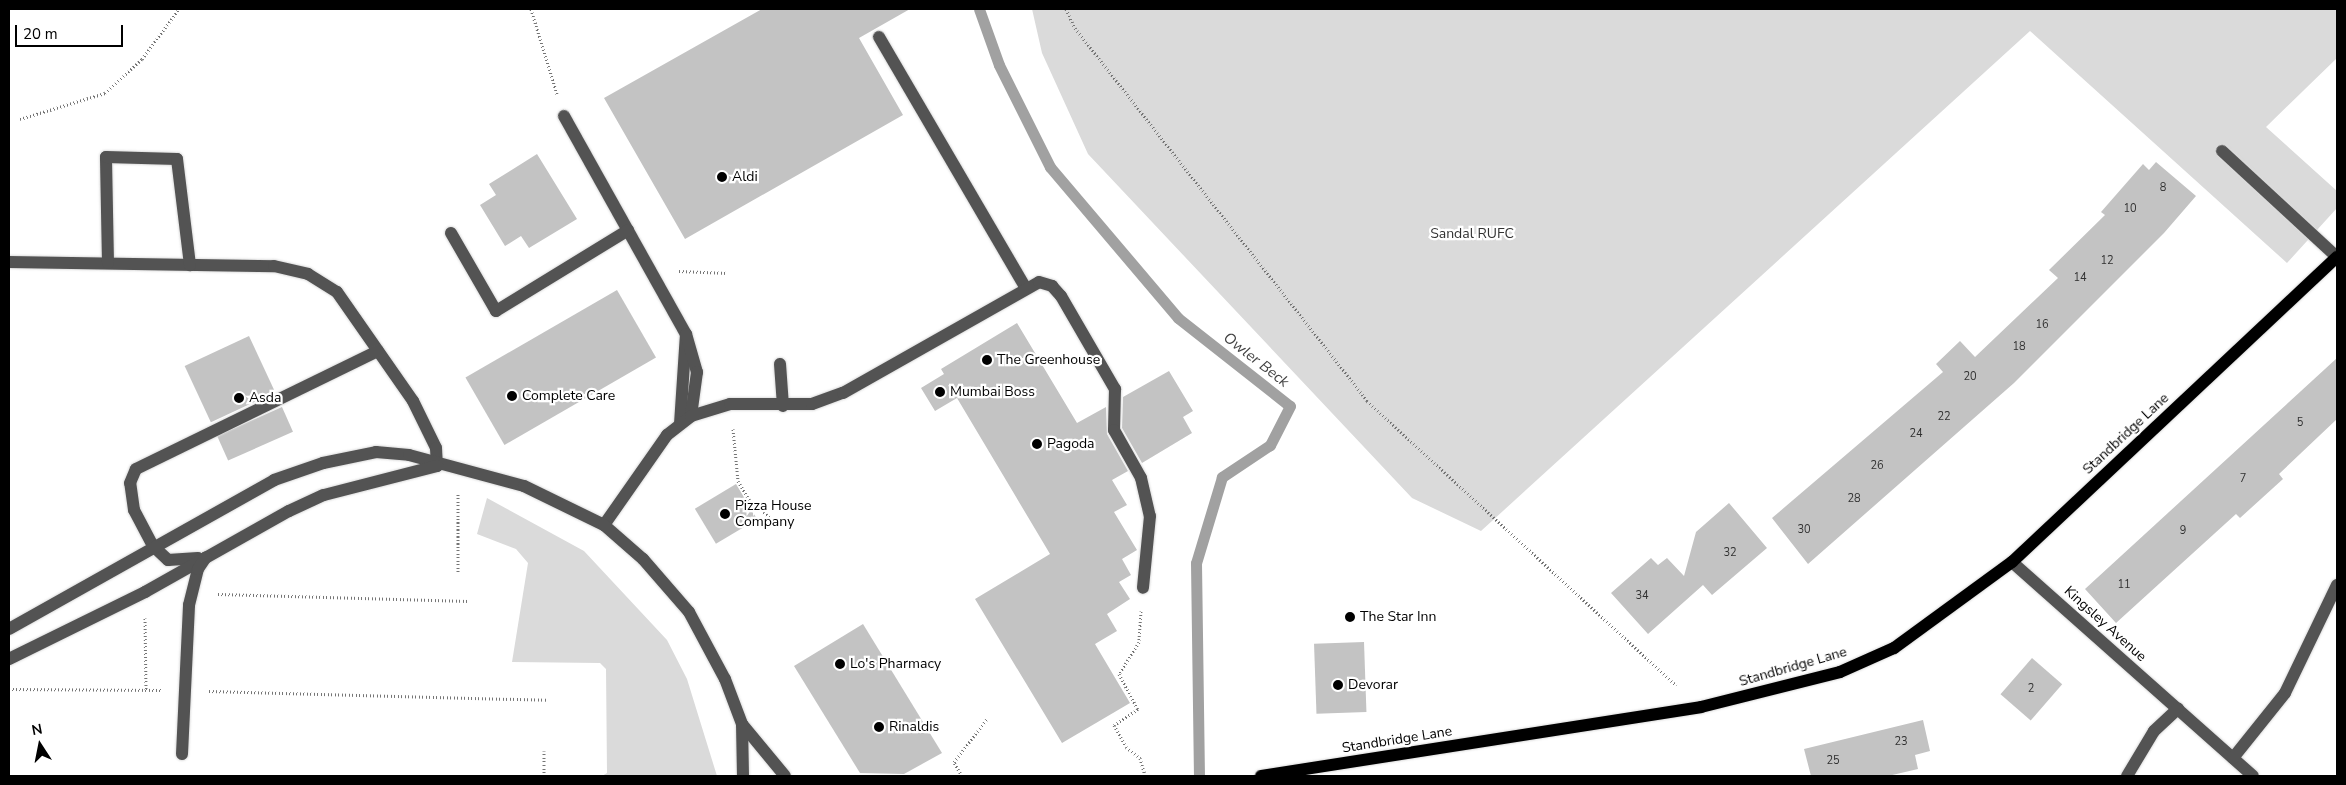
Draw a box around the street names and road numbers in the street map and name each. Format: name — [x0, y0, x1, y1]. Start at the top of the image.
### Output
street label: Standbridge Lane — [2080, 390, 2172, 478]
street label: Kingsley Avenue — [2060, 583, 2150, 665]
street label: Standbridge Lane — [1737, 644, 1849, 690]
street label: Standbridge Lane — [1341, 723, 1453, 757]

